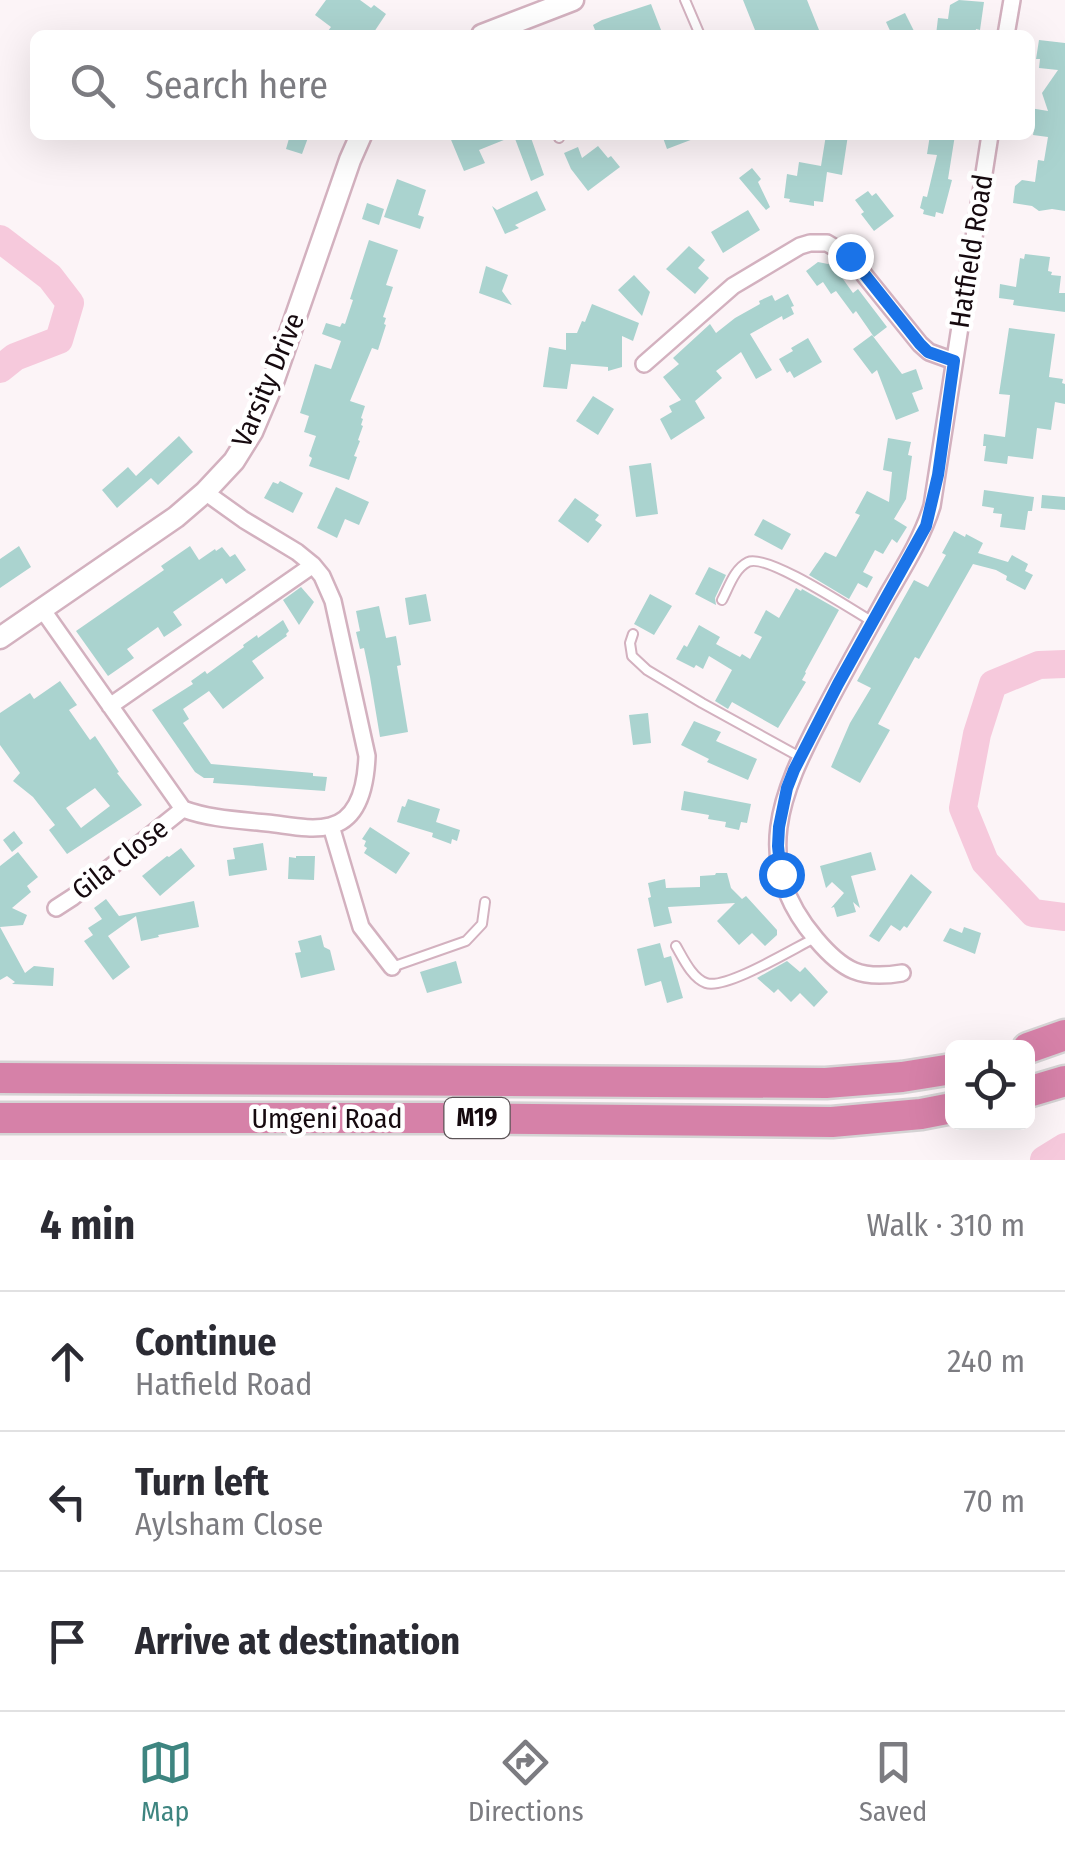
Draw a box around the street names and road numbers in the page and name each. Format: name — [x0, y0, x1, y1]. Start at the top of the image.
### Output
street label: Hatfield Road — [943, 172, 999, 330]
street label: Varsity Drive — [225, 308, 311, 452]
street label: Gila Close — [66, 811, 174, 907]
road number: M19 — [444, 1098, 510, 1138]
street label: Umgeni Road — [252, 1102, 402, 1135]

